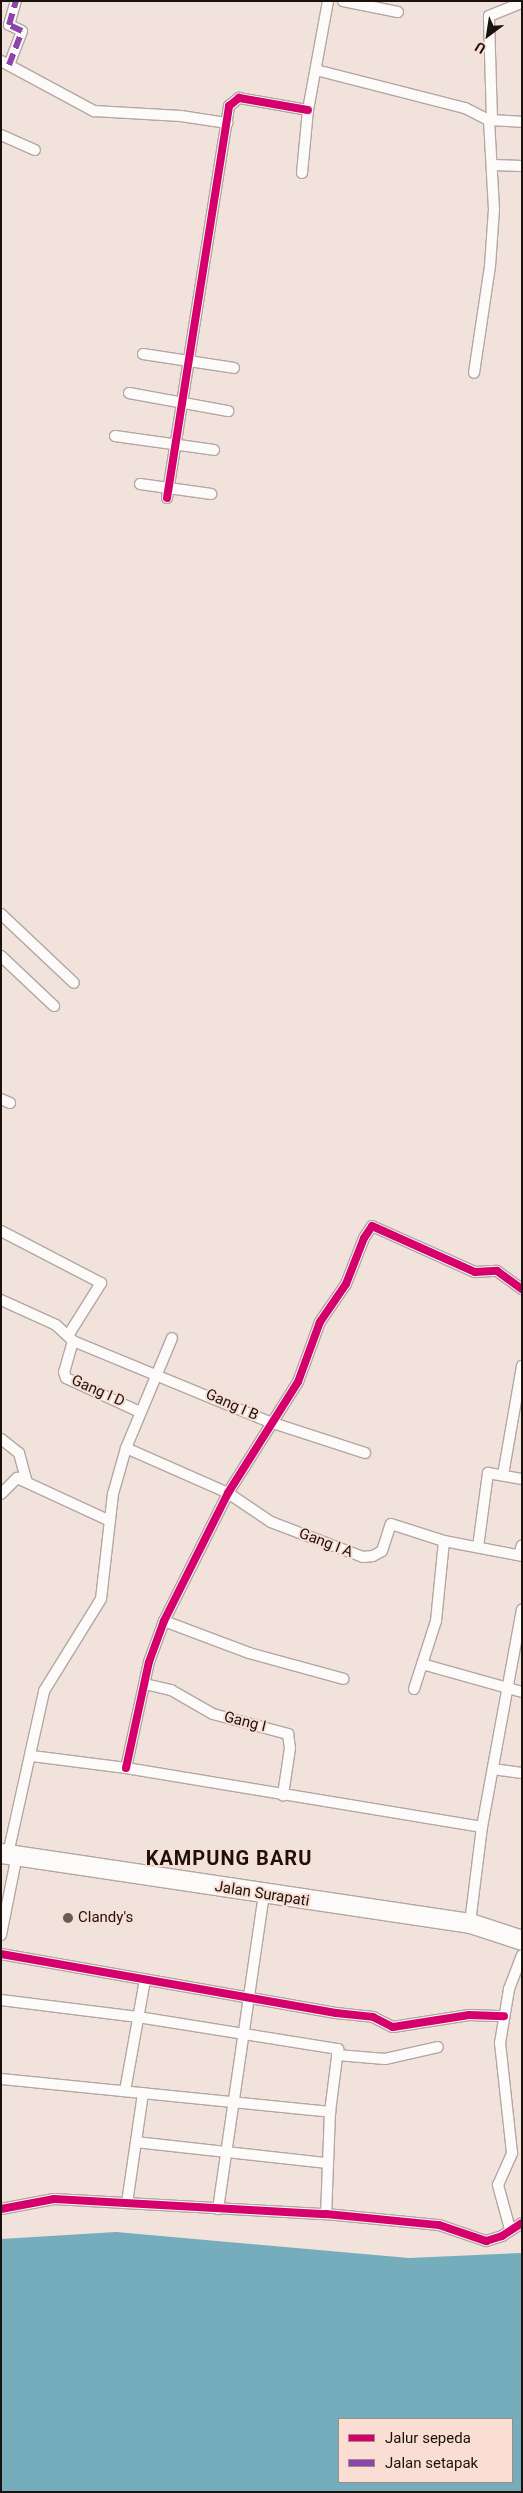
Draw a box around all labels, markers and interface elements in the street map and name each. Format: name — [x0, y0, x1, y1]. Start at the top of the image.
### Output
north arrow — [463, 10, 513, 60]
text: U — [472, 39, 488, 57]
street label: Gang I D — [69, 1371, 127, 1411]
street label: Gang I B — [203, 1385, 261, 1425]
street label: Gang I A — [296, 1524, 356, 1562]
street label: Gang I — [222, 1708, 268, 1736]
district label: KAMPUNG BARU — [144, 1846, 314, 1870]
street label: Jalan Surapati — [213, 1878, 311, 1910]
place label: Clandy's — [78, 1909, 133, 1927]
marker: Clandy's — [62, 1912, 74, 1924]
legend — [338, 2418, 513, 2483]
text: Jalur sepeda — [385, 2429, 471, 2447]
text: Jalan setapak — [385, 2454, 478, 2472]

